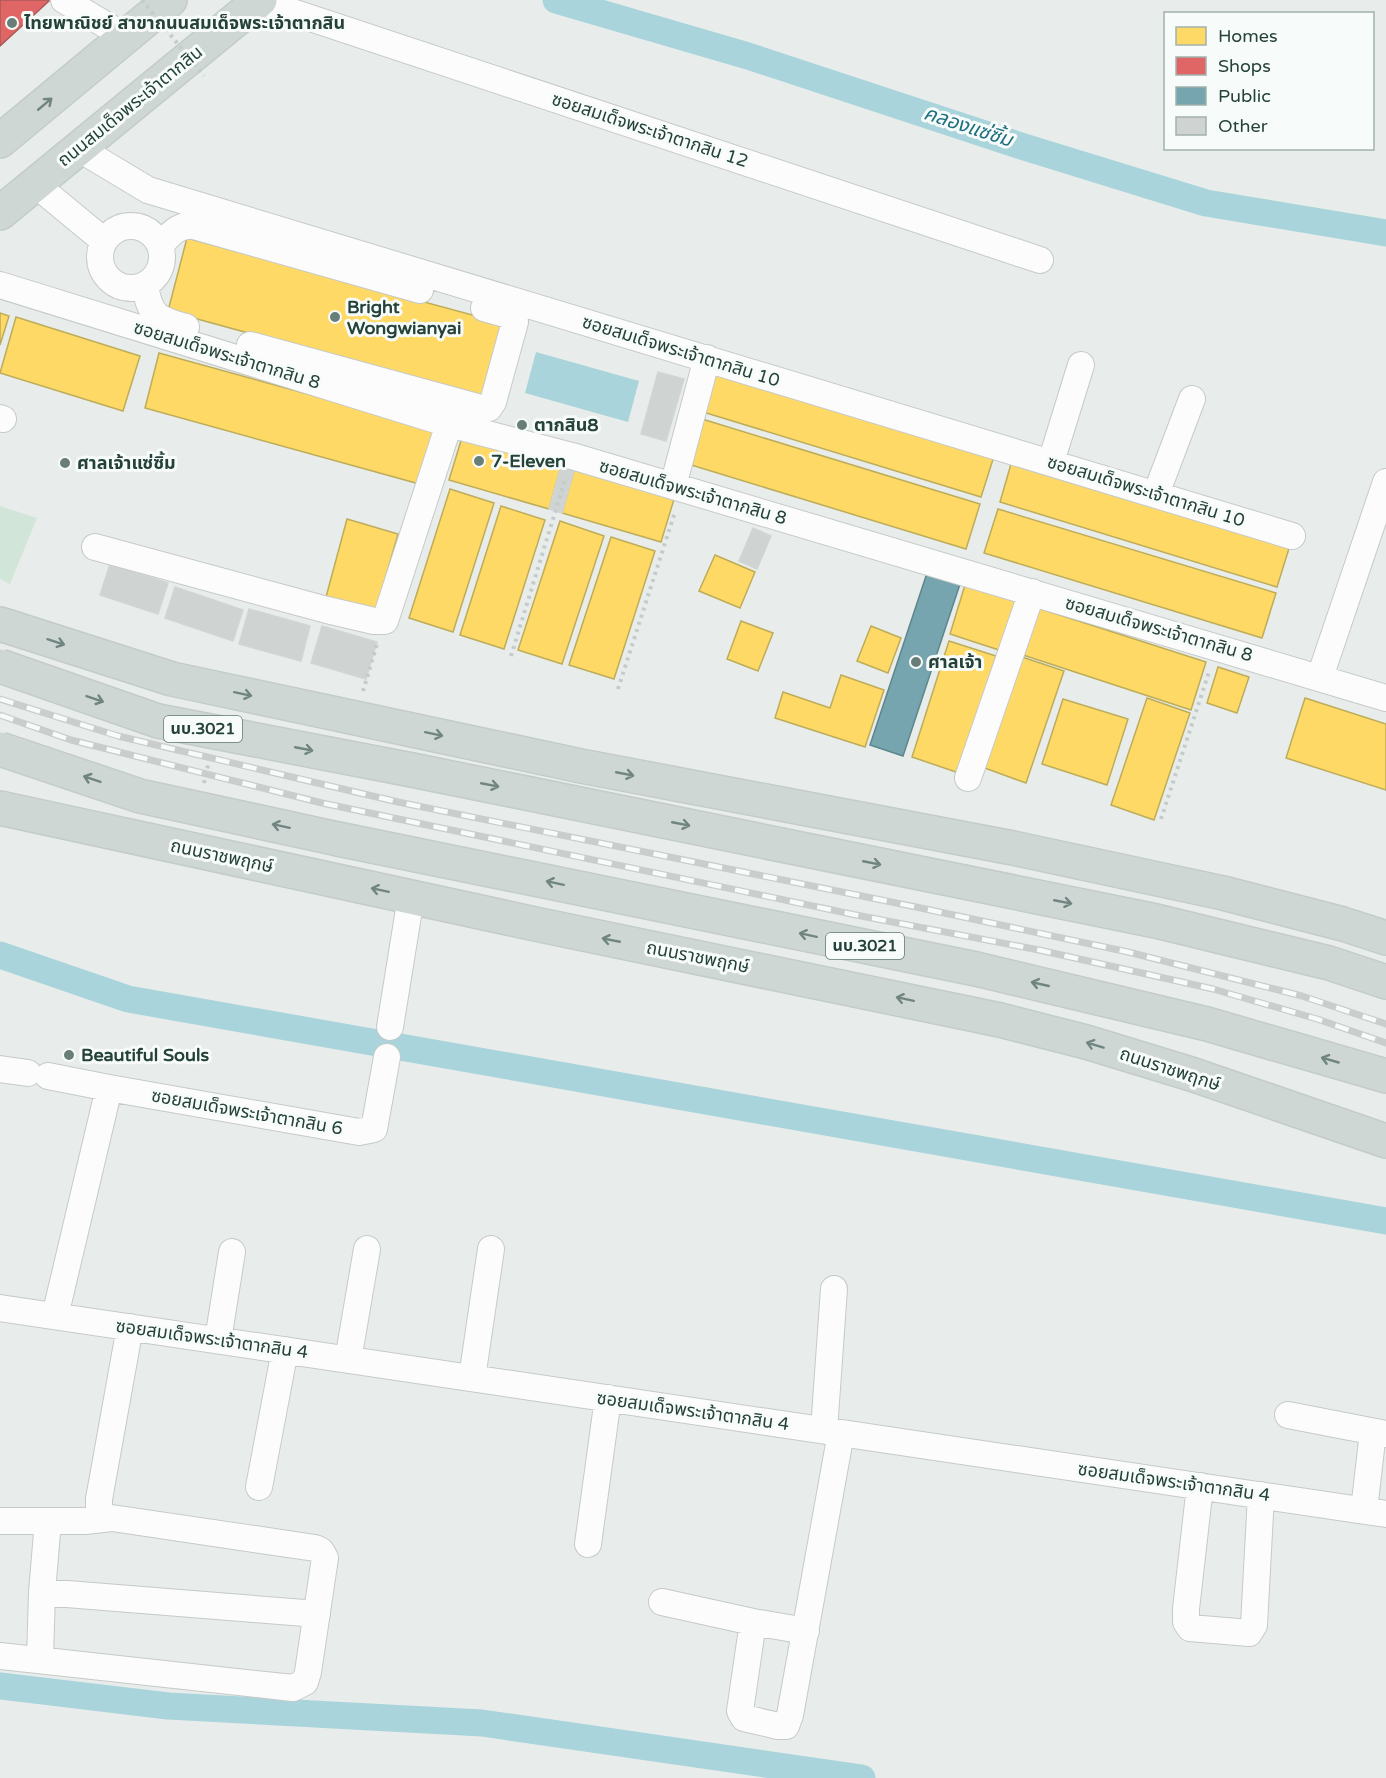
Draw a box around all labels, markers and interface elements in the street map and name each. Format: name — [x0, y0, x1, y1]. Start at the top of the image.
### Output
place label: ไทยพาณิชย์ สาขาถนนสมเด็จพระเจ้าตากสิน — [24, 12, 345, 34]
legend — [1164, 12, 1374, 150]
marker: ไทยพาณิชย์ สาขาถนนสมเด็จพระเจ้าตากสิน — [5, 16, 19, 30]
text: Homes — [1218, 25, 1278, 47]
street label: ถนนสมเด็จพระเจ้าตากสิน — [53, 41, 207, 171]
text: Shops — [1218, 55, 1271, 77]
text: Public — [1218, 85, 1271, 107]
street label: ซอยสมเด็จพระเจ้าตากสิน 12 — [549, 88, 751, 172]
one-way arrow — [37, 97, 53, 110]
water label: คลองแซ่ซิ้ม — [921, 100, 1017, 153]
text: Other — [1218, 115, 1268, 137]
place label: Bright Wongwianyai — [347, 296, 461, 339]
marker: Bright Wongwianyai — [328, 310, 342, 324]
street label: ซอยสมเด็จพระเจ้าตากสิน 10 — [580, 310, 782, 392]
street label: ซอยสมเด็จพระเจ้าตากสิน 8 — [131, 316, 323, 394]
place label: ตากสิน8 — [534, 414, 599, 436]
marker: ตากสิน8 — [515, 418, 529, 432]
place label: 7-Eleven — [491, 450, 566, 472]
street label: ซอยสมเด็จพระเจ้าตากสิน 10 — [1045, 450, 1247, 532]
place label: ศาลเจ้าแซ่ซิ้ม — [77, 451, 176, 474]
marker: 7-Eleven — [472, 454, 486, 468]
street label: ซอยสมเด็จพระเจ้าตากสิน 8 — [597, 455, 789, 529]
marker: ศาลเจ้าแซ่ซิ้ม — [58, 456, 72, 470]
street label: ซอยสมเด็จพระเจ้าตากสิน 8 — [1063, 592, 1255, 666]
one-way arrow — [46, 637, 65, 648]
place label: ศาลเจ้า — [928, 651, 982, 673]
marker: ศาลเจ้า — [909, 655, 923, 669]
one-way arrow — [233, 689, 253, 700]
one-way arrow — [85, 694, 104, 705]
road number: นบ.3021 — [164, 716, 242, 742]
one-way arrow — [424, 729, 443, 740]
one-way arrow — [294, 744, 314, 755]
one-way arrow — [615, 769, 634, 780]
one-way arrow — [83, 773, 102, 784]
one-way arrow — [480, 780, 499, 791]
one-way arrow — [671, 819, 690, 830]
one-way arrow — [272, 820, 291, 832]
street label: ถนนราชพฤกษ์ — [169, 834, 275, 878]
one-way arrow — [862, 858, 881, 869]
one-way arrow — [546, 877, 565, 888]
one-way arrow — [370, 884, 390, 895]
one-way arrow — [1053, 897, 1073, 908]
one-way arrow — [799, 929, 818, 940]
one-way arrow — [602, 933, 621, 945]
road number: นบ.3021 — [826, 933, 904, 959]
street label: ถนนราชพฤกษ์ — [645, 936, 751, 978]
one-way arrow — [1030, 978, 1050, 989]
one-way arrow — [896, 993, 916, 1004]
one-way arrow — [1086, 1039, 1105, 1050]
street label: ถนนราชพฤกษ์ — [1117, 1042, 1223, 1096]
place label: Beautiful Souls — [81, 1044, 209, 1066]
marker: Beautiful Souls — [62, 1048, 76, 1062]
one-way arrow — [1321, 1053, 1340, 1065]
street label: ซอยสมเด็จพระเจ้าตากสิน 6 — [150, 1084, 344, 1140]
street label: ซอยสมเด็จพระเจ้าตากสิน 4 — [114, 1315, 310, 1363]
street label: ซอยสมเด็จพระเจ้าตากสิน 4 — [595, 1387, 791, 1435]
street label: ซอยสมเด็จพระเจ้าตากสิน 4 — [1076, 1458, 1272, 1506]

